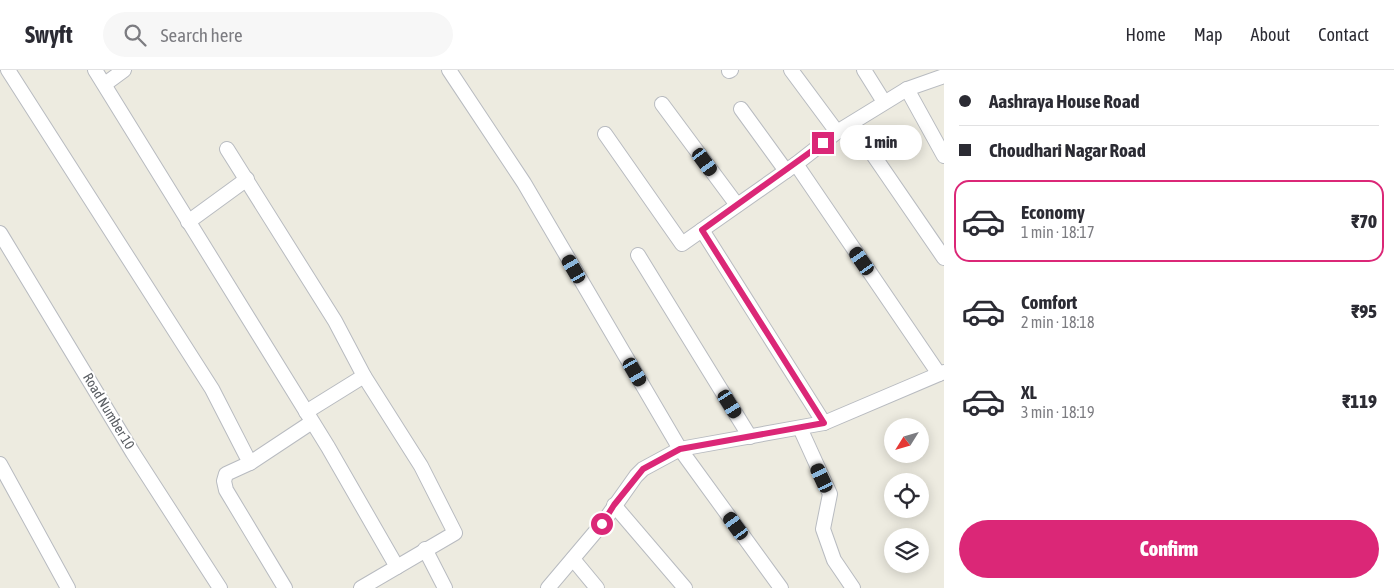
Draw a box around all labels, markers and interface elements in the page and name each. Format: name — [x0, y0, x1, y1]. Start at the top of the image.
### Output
search box — [103, 12, 453, 57]
text: Swyft — [25, 21, 73, 48]
icon: search — [121, 21, 149, 49]
text: Search here — [161, 24, 243, 46]
text: Home — [1126, 24, 1166, 45]
text: Map — [1194, 24, 1223, 45]
text: About — [1251, 24, 1290, 45]
text: Contact — [1318, 24, 1369, 45]
text: Aashraya House Road — [989, 90, 1140, 112]
callout: 1 min — [840, 126, 923, 160]
route end — [812, 132, 834, 154]
text: 1 min — [865, 133, 897, 151]
text: Choudhari Nagar Road — [989, 139, 1146, 161]
car — [690, 145, 719, 179]
icon: car — [961, 199, 1006, 244]
text: Economy — [1021, 201, 1085, 223]
text: ₹70 — [1351, 210, 1377, 232]
text: 1 min · 18:17 — [1021, 223, 1094, 241]
car — [847, 244, 876, 278]
car — [560, 252, 587, 286]
icon: car — [961, 289, 1006, 334]
text: Comfort — [1021, 291, 1077, 313]
text: ₹95 — [1351, 300, 1377, 322]
text: 2 min · 18:18 — [1021, 313, 1094, 331]
car — [621, 355, 648, 389]
street label: Road Number 10 — [80, 370, 138, 452]
icon: car — [961, 379, 1006, 424]
text: XL — [1021, 381, 1037, 403]
car — [715, 387, 744, 421]
text: ₹119 — [1342, 390, 1377, 412]
text: 3 min · 18:19 — [1021, 403, 1094, 421]
north arrow — [884, 418, 929, 462]
map controls — [884, 418, 929, 573]
car — [808, 461, 835, 495]
button: locate — [884, 473, 929, 518]
car — [721, 509, 750, 543]
route start — [591, 513, 613, 535]
button: Confirm — [959, 520, 1379, 578]
button: layers — [884, 528, 929, 573]

